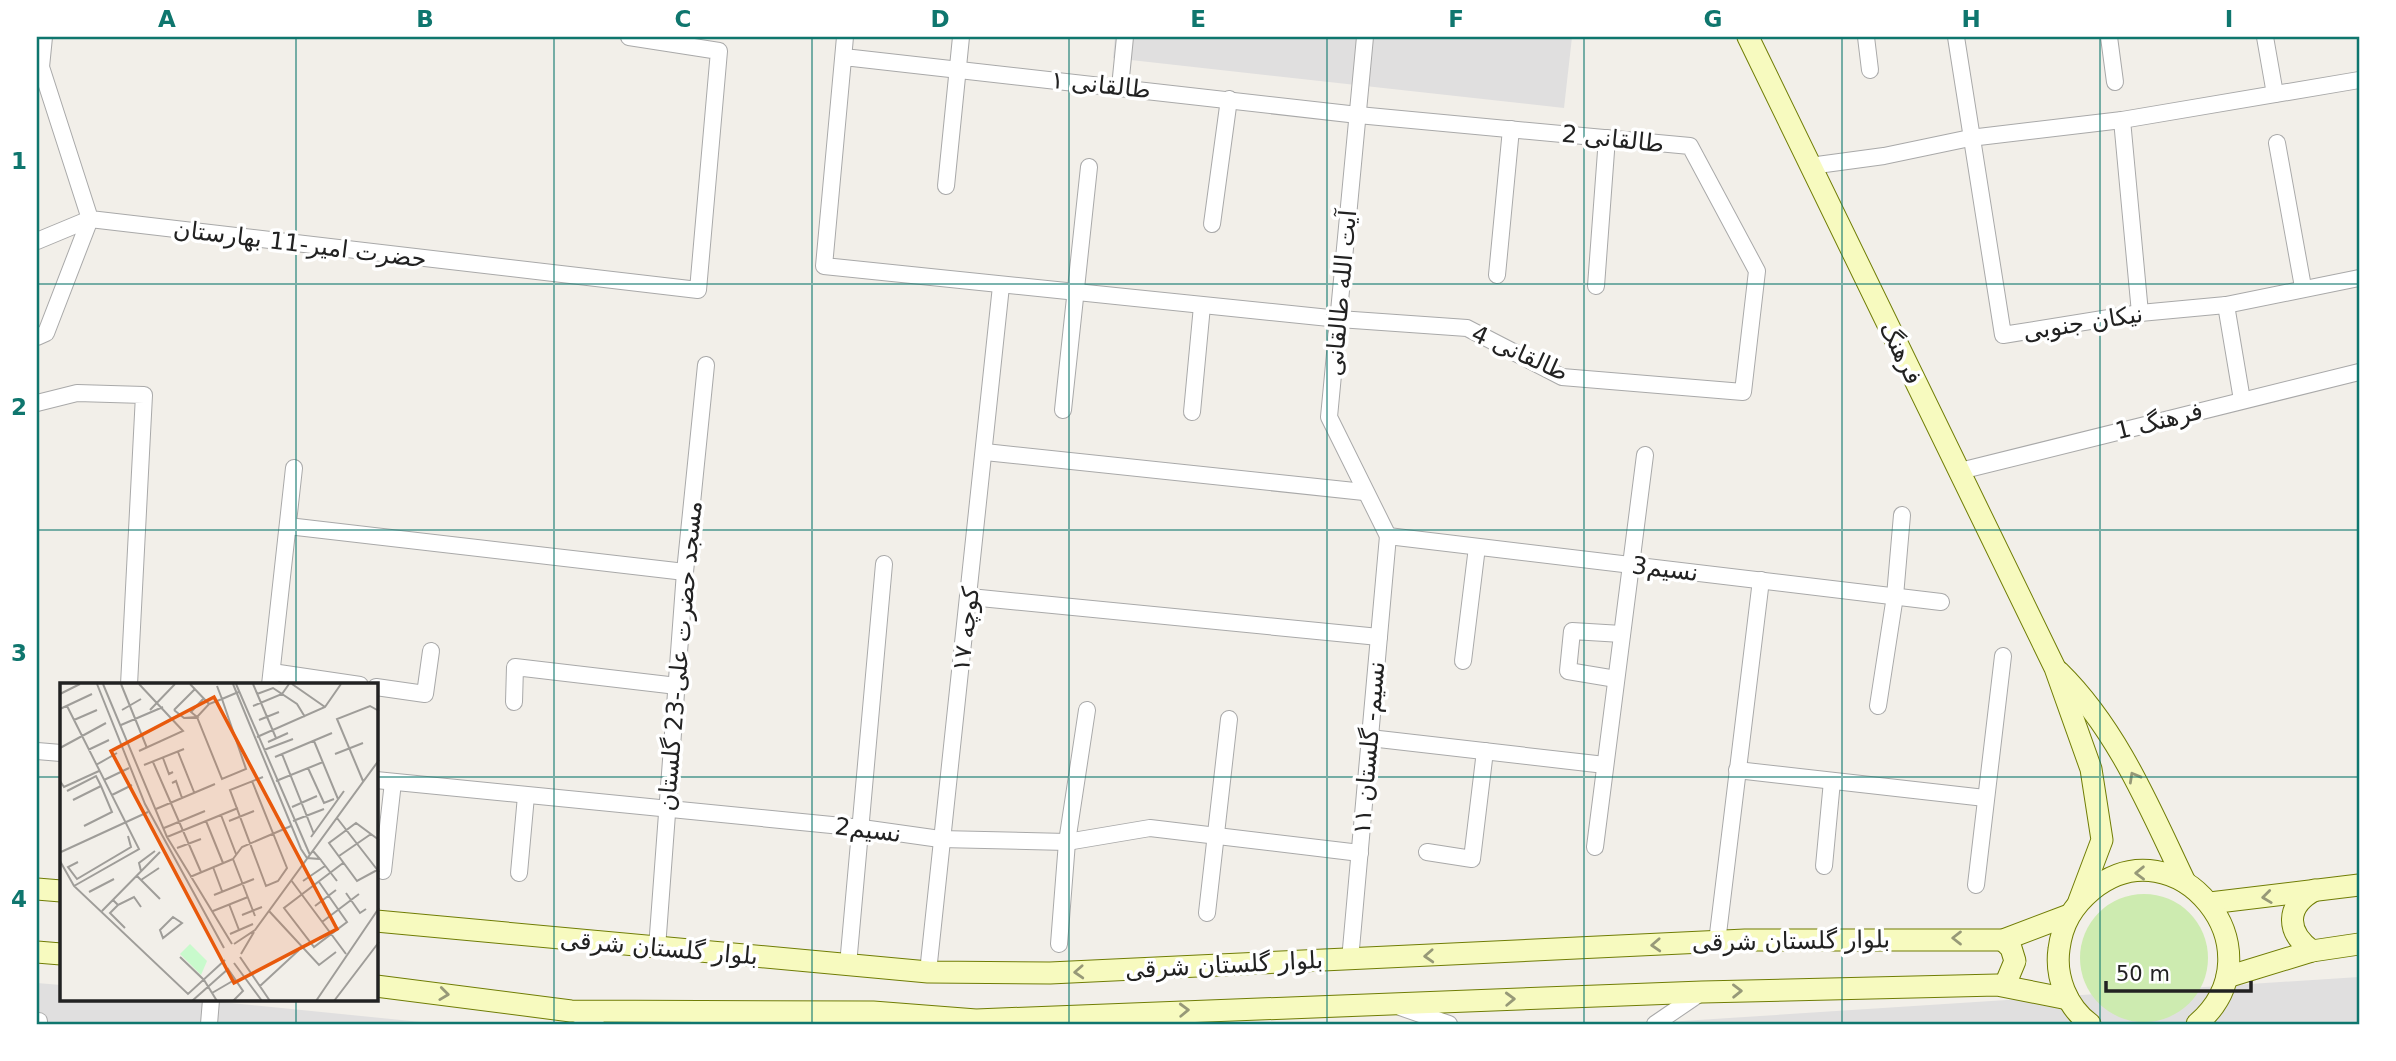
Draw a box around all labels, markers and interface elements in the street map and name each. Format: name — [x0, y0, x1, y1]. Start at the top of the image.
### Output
text: A — [158, 6, 176, 32]
text: B — [416, 6, 434, 32]
text: C — [675, 6, 691, 32]
text: D — [930, 6, 950, 32]
text: E — [1190, 6, 1206, 32]
text: F — [1448, 6, 1464, 32]
text: G — [1704, 6, 1722, 32]
text: H — [1961, 6, 1981, 32]
text: I — [2225, 6, 2233, 32]
street label: طالقانی ۱ — [1050, 66, 1152, 104]
street label: طالقانی 2 — [1560, 120, 1666, 158]
text: 1 — [11, 148, 27, 174]
street label: آیت الله طالقانی — [1319, 207, 1362, 377]
street label: حضرت امیر-11 بهارستان — [172, 215, 428, 273]
street label: نیکان جنوبی — [2021, 300, 2145, 346]
street label: فرهنگ — [1874, 317, 1928, 389]
street label: طالقانی 4 — [1467, 319, 1573, 387]
text: 2 — [11, 394, 27, 420]
street label: فرهنگ 1 — [2112, 397, 2206, 445]
street label: مسجد حضرت علی-23 گلستان — [652, 500, 708, 812]
street label: نسیم3 — [1630, 551, 1700, 587]
street label: کوچه ۱۷ — [947, 585, 985, 673]
text: 3 — [11, 640, 27, 666]
street label: نسیم- گلستان ۱۱ — [1347, 660, 1391, 836]
inset map — [60, 683, 378, 1002]
one-way arrow — [2129, 771, 2142, 784]
street label: نسیم2 — [833, 812, 903, 848]
one-way arrow — [2134, 865, 2145, 881]
text: 4 — [11, 886, 27, 912]
one-way arrow — [2261, 889, 2273, 904]
street label: بلوار گلستان شرقی — [559, 925, 759, 971]
street label: بلوار گلستان شرقی — [1692, 925, 1890, 957]
one-way arrow — [1951, 931, 1962, 946]
one-way arrow — [1650, 938, 1661, 953]
street label: بلوار گلستان شرقی — [1124, 946, 1324, 984]
one-way arrow — [1423, 948, 1434, 963]
scale bar — [2106, 949, 2251, 993]
text: 50 m — [2116, 962, 2170, 986]
one-way arrow — [1073, 964, 1084, 979]
one-way arrow — [1732, 983, 1743, 999]
one-way arrow — [438, 987, 450, 1002]
one-way arrow — [1504, 992, 1515, 1007]
one-way arrow — [1179, 1003, 1190, 1018]

